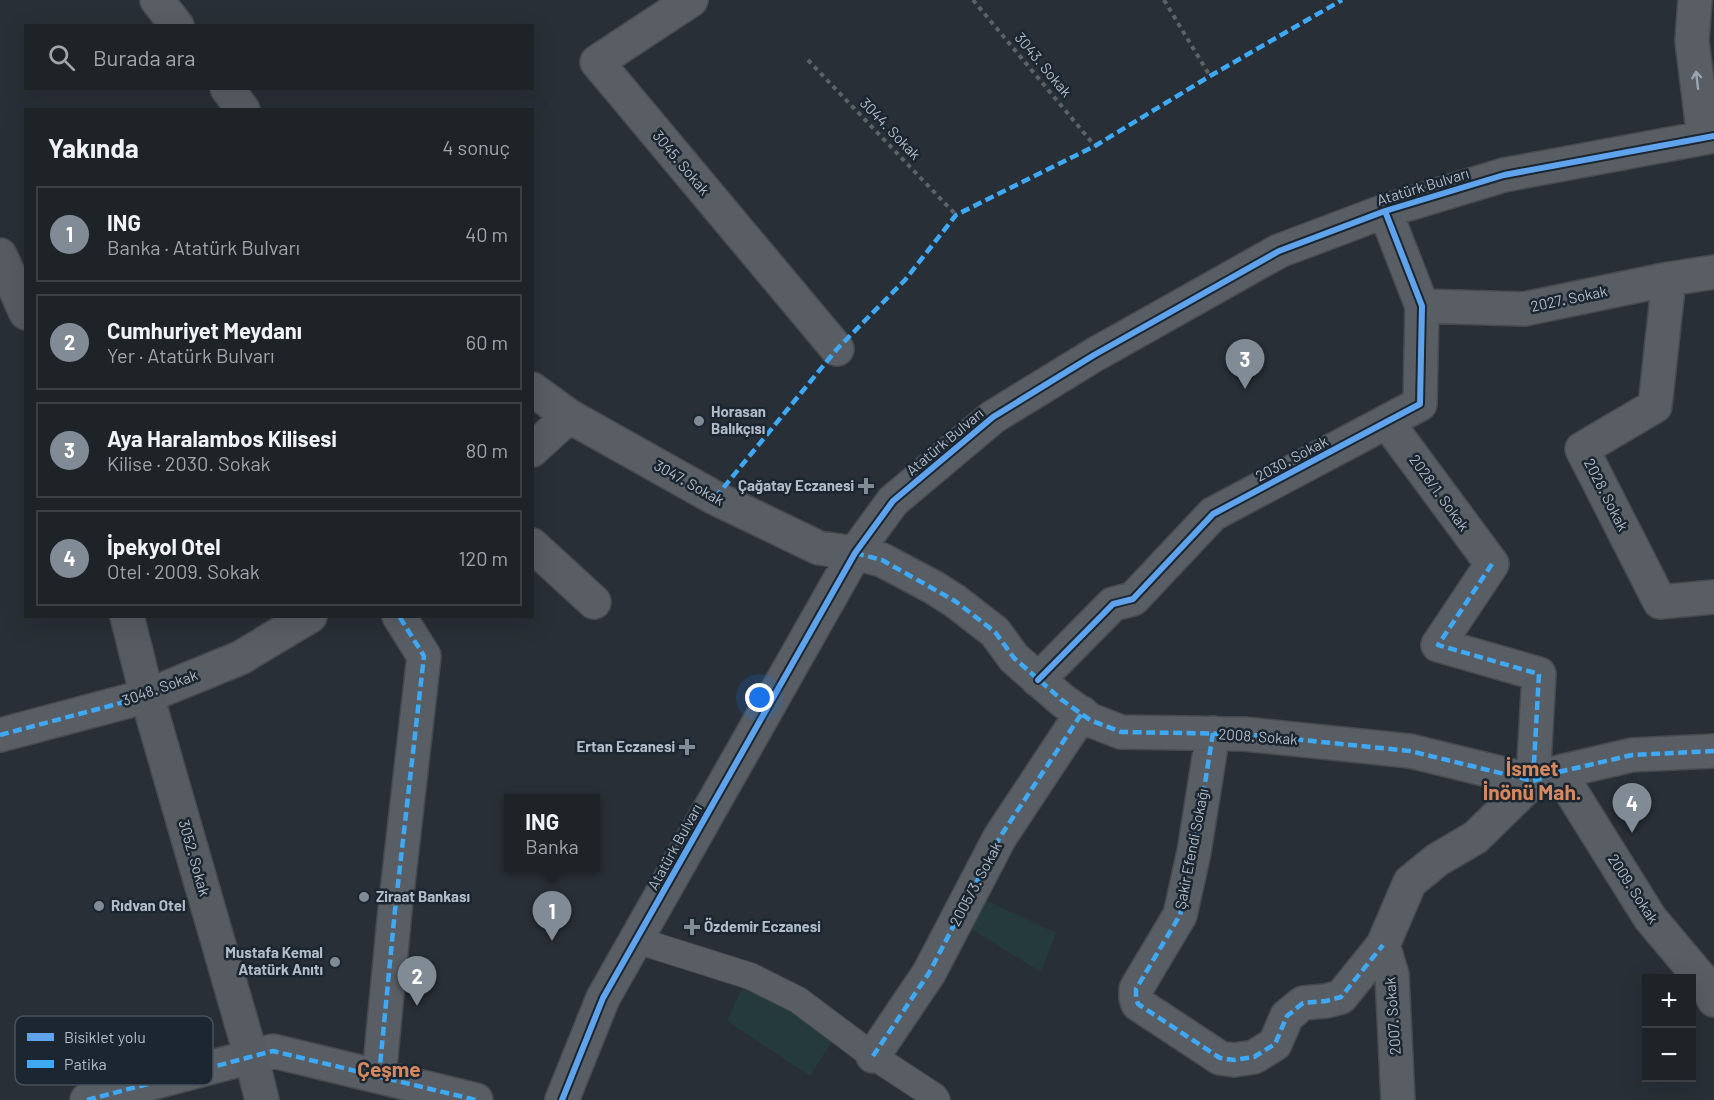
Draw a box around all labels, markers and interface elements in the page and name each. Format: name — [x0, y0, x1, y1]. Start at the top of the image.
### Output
search box — [24, 24, 534, 90]
street label: 3043. Sokak — [1012, 28, 1076, 101]
icon: search — [45, 41, 78, 74]
text: Burada ara — [93, 44, 196, 70]
one-way arrow — [1692, 70, 1703, 90]
street label: 3044. Sokak — [857, 93, 925, 163]
street label: 3045. Sokak — [650, 126, 714, 199]
text: Yakında — [48, 132, 139, 163]
text: 4 sonuç — [443, 135, 510, 159]
street label: Atatürk Bulvarı — [1374, 163, 1471, 209]
text: ING — [107, 209, 141, 235]
text: 1 — [66, 222, 73, 246]
text: 40 m — [465, 222, 508, 246]
text: Banka · Atatürk Bulvarı — [107, 235, 300, 259]
street label: 2027. Sokak — [1529, 281, 1609, 315]
text: Cumhuriyet Meydanı — [107, 317, 302, 343]
text: 2 — [64, 330, 75, 354]
text: 60 m — [466, 330, 508, 354]
pin: 3 — [1226, 340, 1264, 389]
text: Yer · Atatürk Bulvarı — [107, 343, 275, 367]
place label: Horasan Balıkçısı — [711, 402, 766, 437]
street label: Atatürk Bulvarı — [902, 404, 987, 479]
marker: Horasan Balıkçısı — [692, 414, 706, 428]
text: Aya Haralambos Kilisesi — [107, 425, 337, 451]
street label: 2030. Sokak — [1252, 431, 1331, 485]
text: 3 — [64, 438, 75, 462]
text: 80 m — [466, 438, 508, 462]
text: Kilise · 2030. Sokak — [107, 451, 271, 475]
street label: 2028/1. Sokak — [1406, 451, 1474, 535]
street label: 2028. Sokak — [1581, 455, 1633, 534]
street label: 3047. Sokak — [651, 456, 728, 509]
place label: Çağatay Eczanesi — [738, 476, 854, 494]
marker: Çağatay Eczanesi — [859, 479, 873, 493]
text: İpekyol Otel — [107, 533, 221, 559]
text: 4 — [63, 546, 76, 570]
text: 120 m — [458, 546, 508, 570]
text: Otel · 2009. Sokak — [107, 559, 260, 583]
street label: 3048. Sokak — [119, 665, 200, 709]
your location — [745, 683, 774, 712]
street label: 2008. Sokak — [1218, 724, 1299, 748]
place label: Ertan Eczanesi — [577, 737, 675, 755]
marker: Ertan Eczanesi — [680, 740, 694, 754]
district label: İsmet İnönü Mah. — [1483, 755, 1581, 804]
pin: 4 — [1612, 784, 1652, 833]
street label: Şakir Efendi Sokağı — [1170, 787, 1212, 911]
popup — [504, 794, 600, 872]
street label: Atatürk Bulvarı — [643, 800, 705, 893]
text: ING — [525, 808, 559, 834]
street label: 3052. Sokak — [175, 817, 215, 898]
text: Banka — [525, 834, 579, 858]
street label: 2005/3. Sokak — [945, 838, 1005, 929]
street label: 2009. Sokak — [1605, 850, 1663, 927]
place label: Ziraat Bankası — [376, 887, 470, 905]
marker: Ziraat Bankası — [357, 890, 371, 904]
pin: 1 — [532, 892, 572, 941]
place label: Rıdvan Otel — [111, 896, 186, 914]
marker: Rıdvan Otel — [92, 899, 106, 913]
place label: Özdemir Eczanesi — [704, 917, 821, 935]
marker: Özdemir Eczanesi — [685, 920, 699, 934]
place label: Mustafa Kemal Atatürk Anıtı — [225, 943, 323, 978]
marker: Mustafa Kemal Atatürk Anıtı — [328, 955, 342, 969]
pin: 2 — [398, 956, 436, 1006]
map controls — [1642, 974, 1696, 1082]
button: + — [1642, 974, 1696, 1028]
street label: 2007. Sokak — [1380, 976, 1404, 1056]
legend — [15, 1016, 213, 1085]
text: Bisiklet yolu — [64, 1027, 146, 1046]
button: − — [1642, 1028, 1696, 1082]
text: Patika — [64, 1054, 107, 1073]
district label: Çeşme — [357, 1056, 421, 1081]

